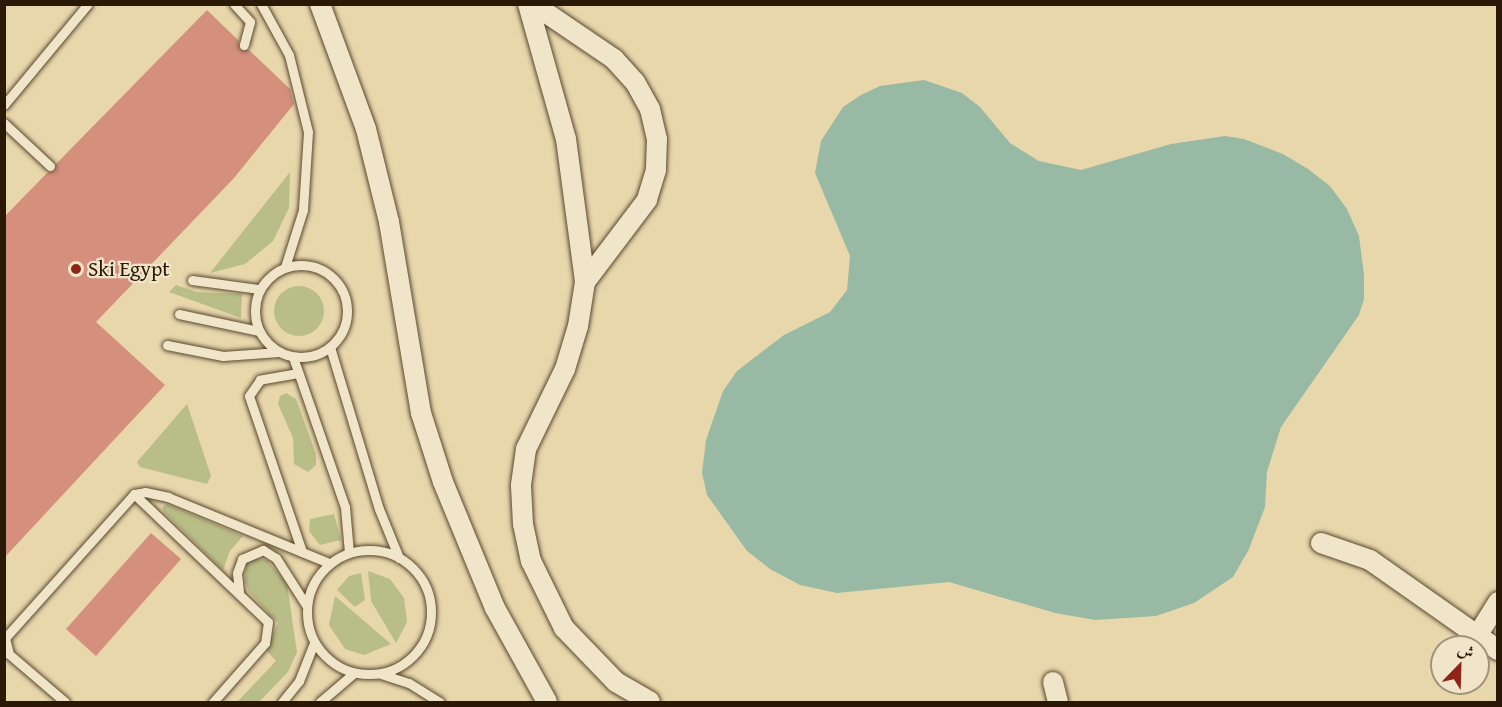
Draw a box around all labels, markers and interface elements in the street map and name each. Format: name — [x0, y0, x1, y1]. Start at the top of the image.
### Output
place label: Ski Egypt — [88, 256, 170, 282]
marker: Ski Egypt — [69, 262, 83, 276]
north arrow — [1430, 635, 1490, 695]
text: ش — [1454, 636, 1478, 664]

